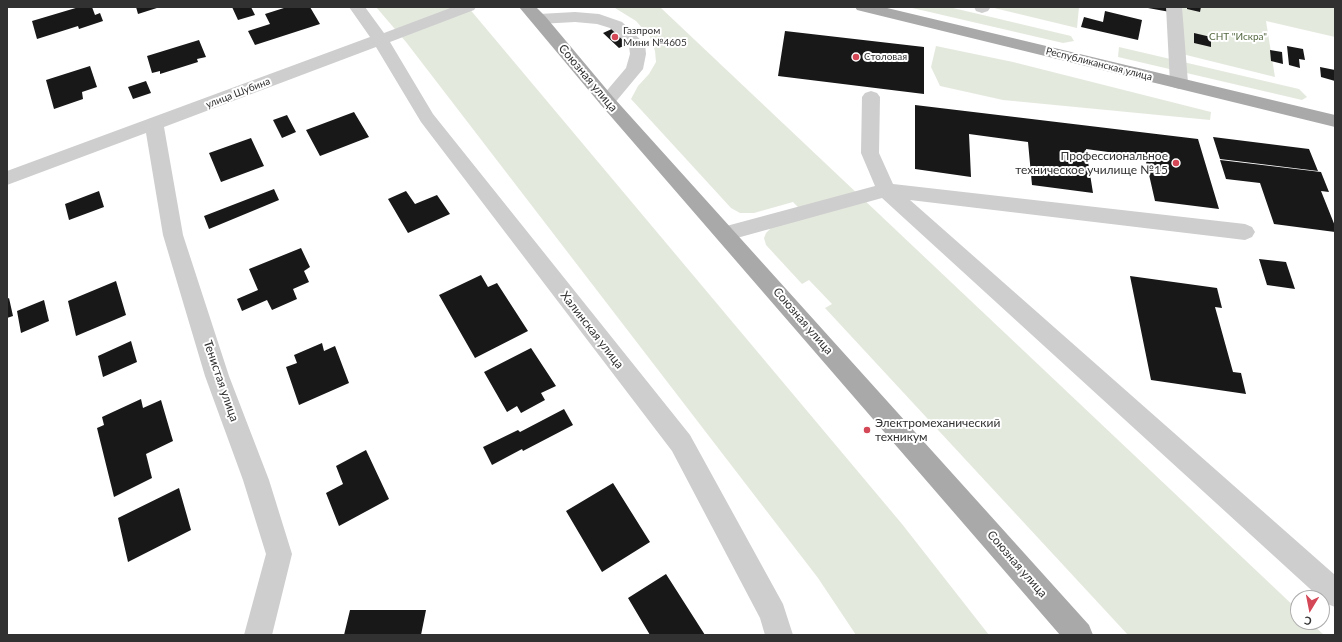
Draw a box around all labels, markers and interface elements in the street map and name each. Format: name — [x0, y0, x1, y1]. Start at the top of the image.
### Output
place label: Газпром Мини №4605 — [623, 25, 687, 48]
park label: СНТ "Искра" — [1209, 31, 1267, 43]
marker: Газпром Мини №4605 — [610, 32, 620, 42]
street label: Союзная улица — [556, 41, 620, 115]
street label: Республиканская улица — [1044, 45, 1154, 83]
place label: Столовая — [864, 51, 907, 63]
marker: Столовая — [851, 52, 861, 62]
street label: улица Шубина — [204, 75, 272, 111]
place label: Профессиональное техническое училище №15 — [1015, 149, 1168, 177]
marker: Профессиональное техническое училище №15 — [1171, 158, 1181, 168]
street label: Союзная улица — [770, 285, 836, 357]
street label: Халинская улица — [557, 289, 627, 371]
street label: Тенистая улица — [200, 338, 242, 424]
place label: Электромеханический техникум — [875, 416, 1000, 444]
marker: Электромеханический техникум — [862, 425, 872, 435]
street label: Союзная улица — [984, 528, 1050, 600]
north arrow — [1290, 590, 1330, 630]
text: С — [1303, 614, 1313, 628]

